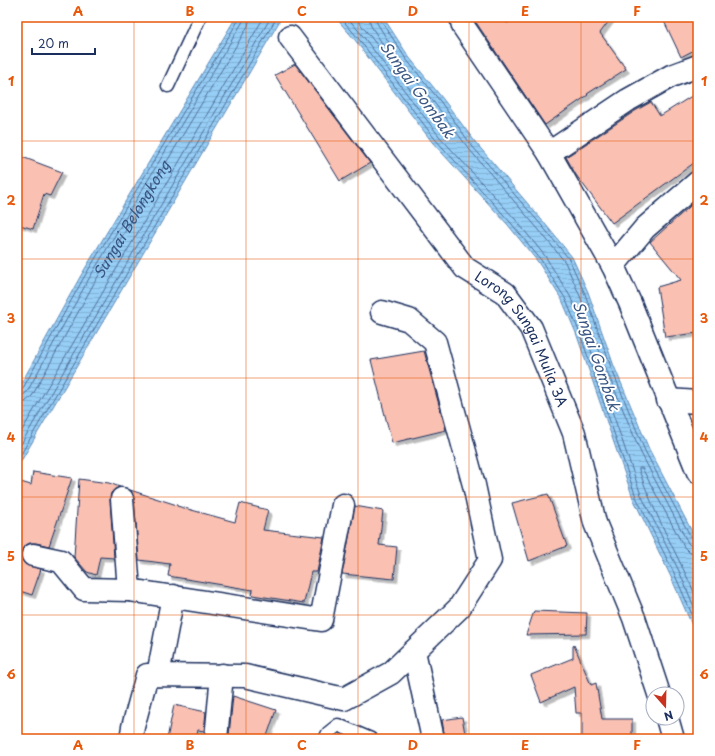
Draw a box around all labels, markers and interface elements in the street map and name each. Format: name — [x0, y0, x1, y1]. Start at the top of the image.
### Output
text: A — [73, 1, 83, 20]
text: B — [186, 1, 195, 20]
text: C — [297, 1, 307, 20]
text: D — [408, 1, 418, 20]
text: E — [521, 1, 529, 20]
text: F — [633, 1, 641, 20]
scale bar — [32, 30, 95, 56]
text: 20 m — [38, 34, 69, 52]
water label: Sungai Gombak — [375, 36, 462, 143]
text: 1 — [8, 71, 14, 90]
text: 1 — [701, 71, 707, 90]
water label: Sungai Belongkong — [86, 154, 176, 282]
text: 2 — [6, 190, 16, 209]
text: 2 — [699, 190, 709, 209]
street label: Lorong Sungai Mulia 3A — [471, 266, 573, 410]
water label: Sungai Gombak — [568, 298, 627, 414]
text: 3 — [7, 308, 16, 327]
text: 3 — [700, 308, 709, 327]
text: 4 — [7, 427, 16, 446]
text: 4 — [700, 427, 709, 446]
text: 5 — [7, 546, 15, 565]
text: 5 — [700, 546, 708, 565]
text: 6 — [6, 664, 16, 683]
text: 6 — [699, 664, 709, 683]
north arrow — [645, 686, 685, 726]
text: N — [661, 706, 676, 725]
text: A — [73, 735, 83, 754]
text: B — [186, 735, 195, 754]
text: C — [297, 735, 307, 754]
text: D — [408, 735, 418, 754]
text: E — [521, 735, 529, 754]
text: F — [633, 735, 641, 754]

